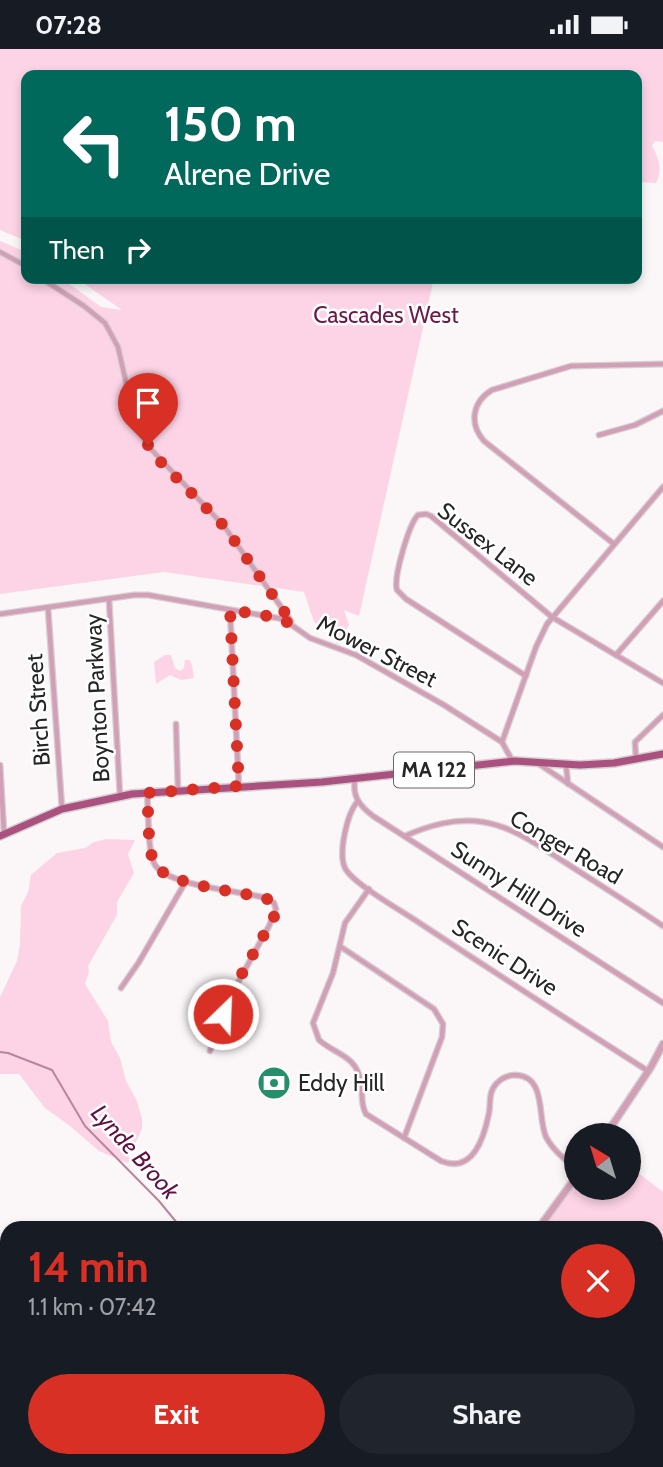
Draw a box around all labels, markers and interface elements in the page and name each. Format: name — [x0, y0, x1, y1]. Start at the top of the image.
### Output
text: 07:28 — [35, 9, 102, 41]
text: 150 m — [164, 94, 297, 153]
icon: left — [49, 98, 140, 189]
text: Alrene Drive — [164, 154, 330, 193]
icon: right — [119, 231, 157, 269]
text: Then — [49, 234, 105, 266]
park label: Cascades West — [313, 301, 459, 329]
pin — [118, 373, 178, 445]
icon: arrive — [129, 384, 167, 422]
street label: Sussex Lane — [432, 496, 544, 592]
street label: Mower Street — [312, 609, 442, 693]
street label: Boynton Parkway — [79, 613, 115, 783]
street label: Birch Street — [20, 653, 56, 767]
road number: MA 122 — [394, 753, 474, 787]
street label: Conger Road — [505, 804, 627, 890]
street label: Sunny Hill Drive — [446, 835, 592, 943]
street label: Scenic Drive — [447, 912, 563, 1002]
position arrow — [186, 977, 260, 1051]
bank icon: Eddy Hill — [255, 1064, 293, 1102]
place label: Eddy Hill — [298, 1069, 385, 1097]
water label: Lynde Brook — [85, 1098, 186, 1205]
north arrow — [564, 1123, 640, 1201]
map controls — [564, 1123, 641, 1200]
text: 14 min — [28, 1241, 149, 1293]
button: close — [561, 1244, 635, 1318]
text: 1.1 km · 07:42 — [28, 1293, 156, 1321]
button: Exit — [28, 1374, 325, 1454]
button: Share — [339, 1374, 635, 1454]

